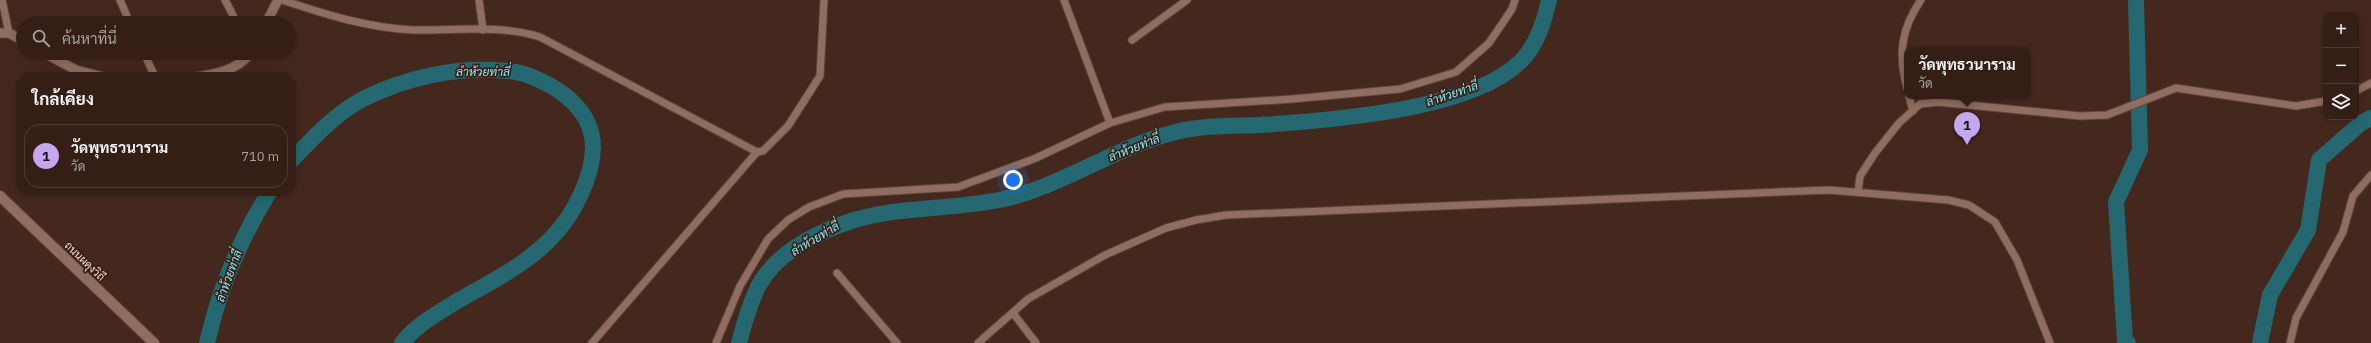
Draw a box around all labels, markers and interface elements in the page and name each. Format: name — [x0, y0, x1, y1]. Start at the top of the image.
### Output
map controls — [2323, 12, 2359, 120]
button: + — [2323, 12, 2359, 48]
search box — [16, 16, 296, 60]
icon: search — [30, 27, 52, 49]
text: ค้นหาที่นี่ — [62, 29, 117, 48]
popup — [1904, 47, 2030, 99]
button: − — [2323, 48, 2359, 84]
text: วัดพุทธวนาราม — [1918, 55, 2016, 74]
water label: ลำห้วยท่าลี่ — [456, 61, 512, 79]
water label: ลำห้วยท่าลี่ — [1423, 74, 1482, 109]
text: วัด — [1918, 75, 1933, 92]
button: layers — [2323, 84, 2359, 120]
text: ใกล้เคียง — [32, 88, 94, 110]
pin: 1 — [1954, 112, 1980, 145]
water label: ลำห้วยท่าลี่ — [1105, 127, 1163, 165]
text: วัดพุทธวนาราม — [71, 138, 168, 157]
text: 1 — [42, 148, 50, 165]
text: 710 m — [241, 148, 279, 165]
text: วัด — [71, 158, 85, 175]
your location — [1003, 170, 1023, 190]
water label: ลำห้วยท่าลี่ — [786, 215, 843, 259]
street label: ถนนผดุงวิถี — [60, 238, 109, 285]
water label: ลำห้วยท่าลี่ — [209, 245, 245, 304]

